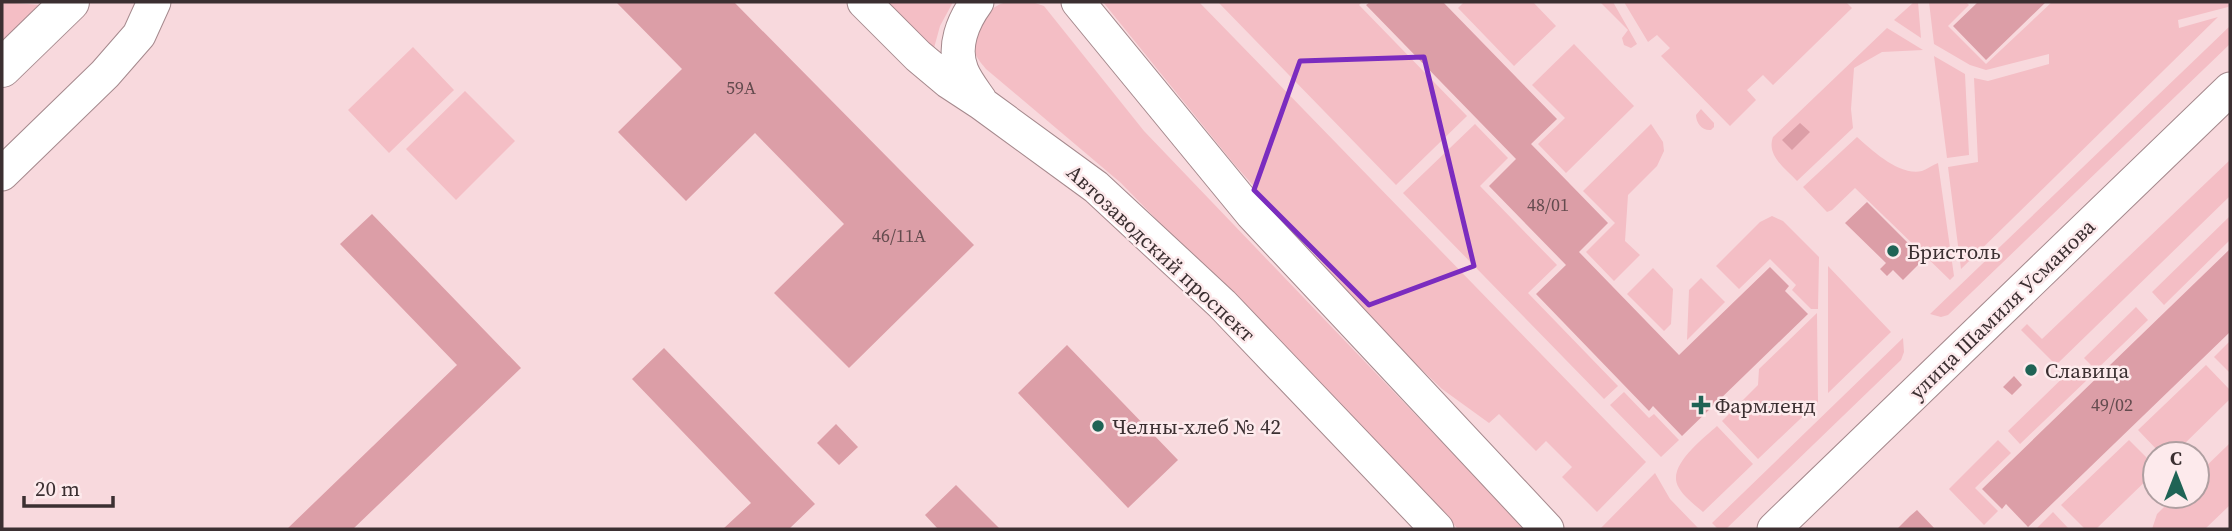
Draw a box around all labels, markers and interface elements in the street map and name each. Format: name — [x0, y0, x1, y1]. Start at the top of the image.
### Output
house number: 59А — [726, 75, 756, 100]
street label: Автозаводский проспект — [1060, 158, 1262, 348]
house number: 48/01 — [1527, 192, 1569, 217]
street label: улица Шамиля Усманова — [1903, 212, 2102, 406]
house number: 46/11А — [872, 223, 926, 248]
place label: Бристоль — [1907, 237, 2001, 266]
marker: Бристоль — [1885, 243, 1901, 259]
place label: Славица — [2045, 356, 2129, 385]
marker: Славица — [2023, 362, 2039, 378]
place label: Фармленд — [1715, 391, 1816, 420]
house number: 49/02 — [2091, 392, 2133, 417]
marker: Фармленд — [1693, 397, 1709, 413]
place label: Челны-хлеб № 42 — [1112, 412, 1281, 441]
marker: Челны-хлеб № 42 — [1090, 418, 1106, 434]
north arrow — [2141, 440, 2211, 510]
text: С — [2170, 445, 2182, 471]
scale bar — [24, 464, 114, 508]
text: 20 m — [35, 474, 80, 503]

